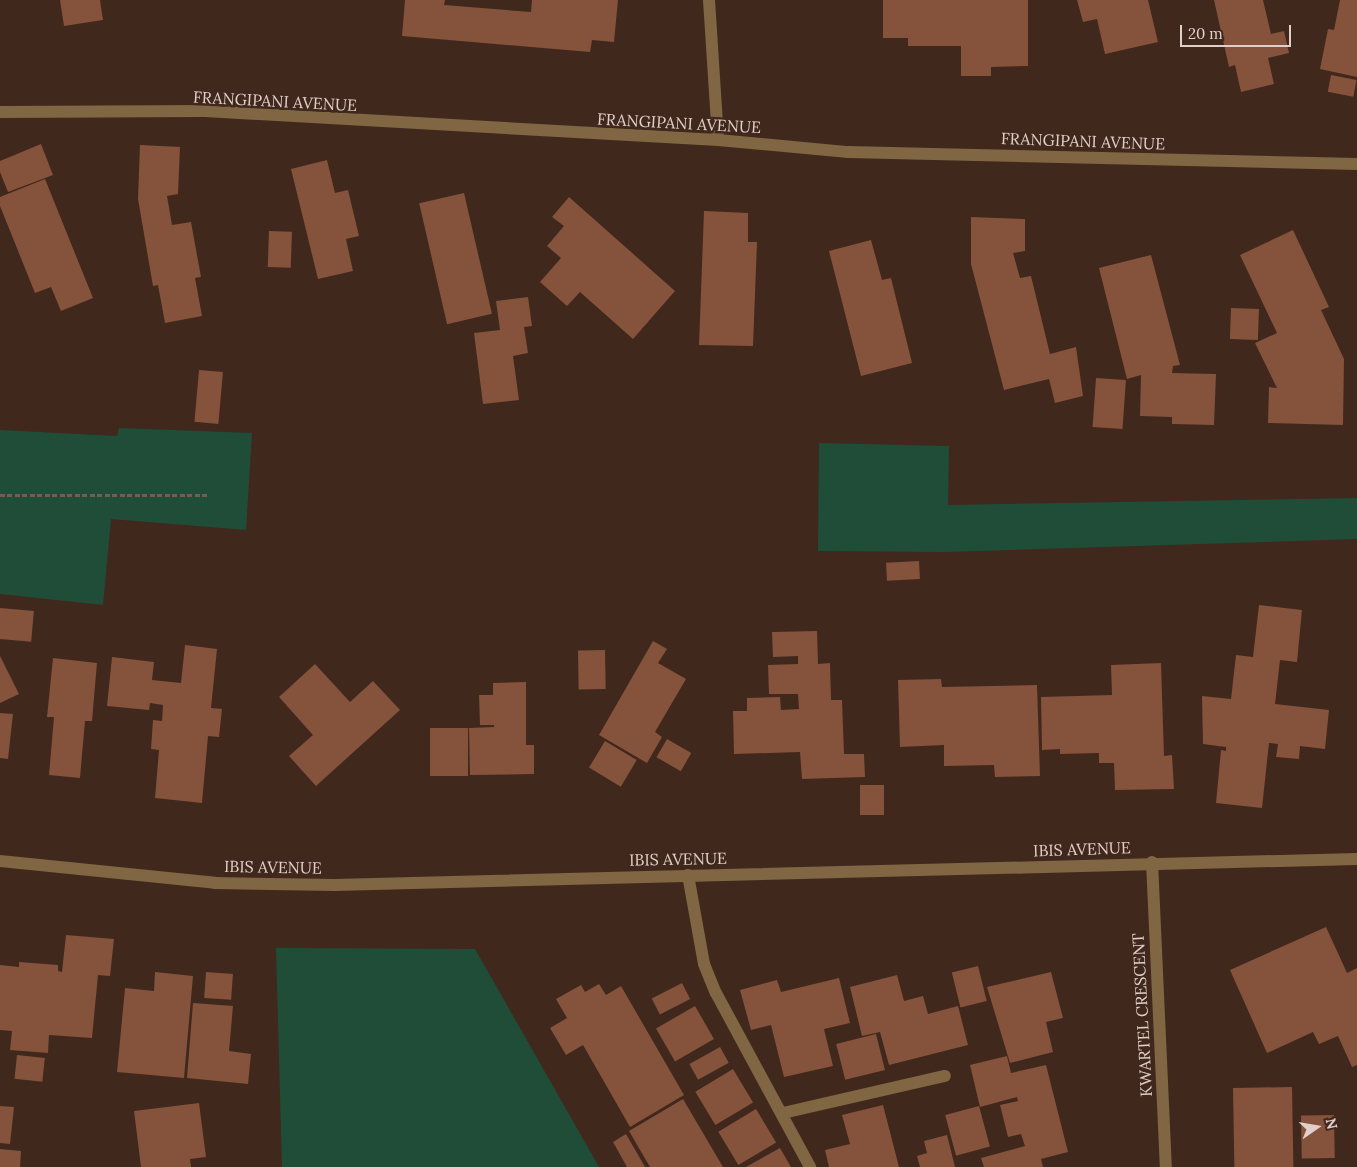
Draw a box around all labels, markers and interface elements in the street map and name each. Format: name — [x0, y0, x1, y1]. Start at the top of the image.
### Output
scale bar — [1182, 15, 1293, 47]
text: 20 m — [1188, 24, 1223, 43]
street label: FRANGIPANI AVENUE — [193, 87, 357, 115]
street label: FRANGIPANI AVENUE — [597, 109, 761, 137]
street label: FRANGIPANI AVENUE — [1001, 129, 1165, 153]
street label: IBIS AVENUE — [1033, 838, 1131, 860]
street label: IBIS AVENUE — [629, 849, 727, 869]
street label: IBIS AVENUE — [224, 857, 322, 877]
street label: KWARTEL CRESCENT — [1128, 933, 1156, 1097]
north arrow — [1292, 1102, 1342, 1152]
text: N — [1322, 1116, 1342, 1131]

